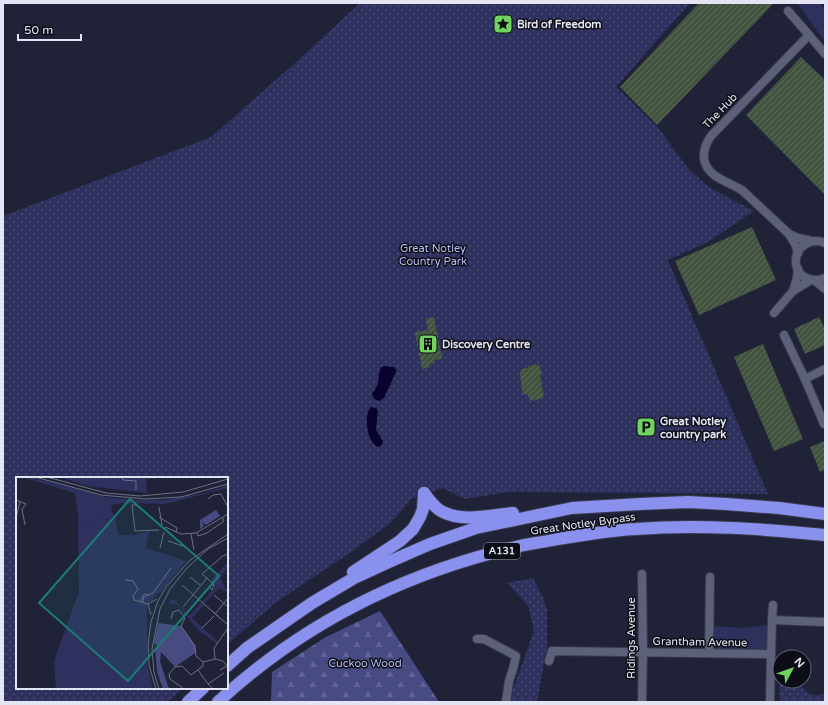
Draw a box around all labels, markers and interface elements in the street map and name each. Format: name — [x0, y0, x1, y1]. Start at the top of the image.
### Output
place icon: Bird of Freedom — [492, 13, 514, 35]
scale bar — [18, 16, 81, 42]
place label: Bird of Freedom — [517, 18, 601, 31]
text: 50 m — [24, 23, 53, 37]
street label: The Hub — [700, 91, 740, 131]
park label: Great Notley Country Park — [399, 242, 467, 268]
building icon: Discovery Centre — [417, 333, 439, 355]
place label: Discovery Centre — [442, 338, 531, 352]
place label: Great Notley country park — [660, 415, 726, 442]
parking icon: Great Notley country park — [635, 416, 657, 438]
inset map — [16, 477, 228, 689]
street label: Great Notley Bypass — [530, 510, 636, 538]
road number: A131 — [484, 543, 520, 559]
street label: Ridings Avenue — [625, 597, 638, 679]
street label: Grantham Avenue — [653, 635, 747, 649]
north arrow — [772, 649, 812, 689]
text: N — [791, 655, 807, 670]
park label: Cuckoo Wood — [328, 657, 402, 670]

